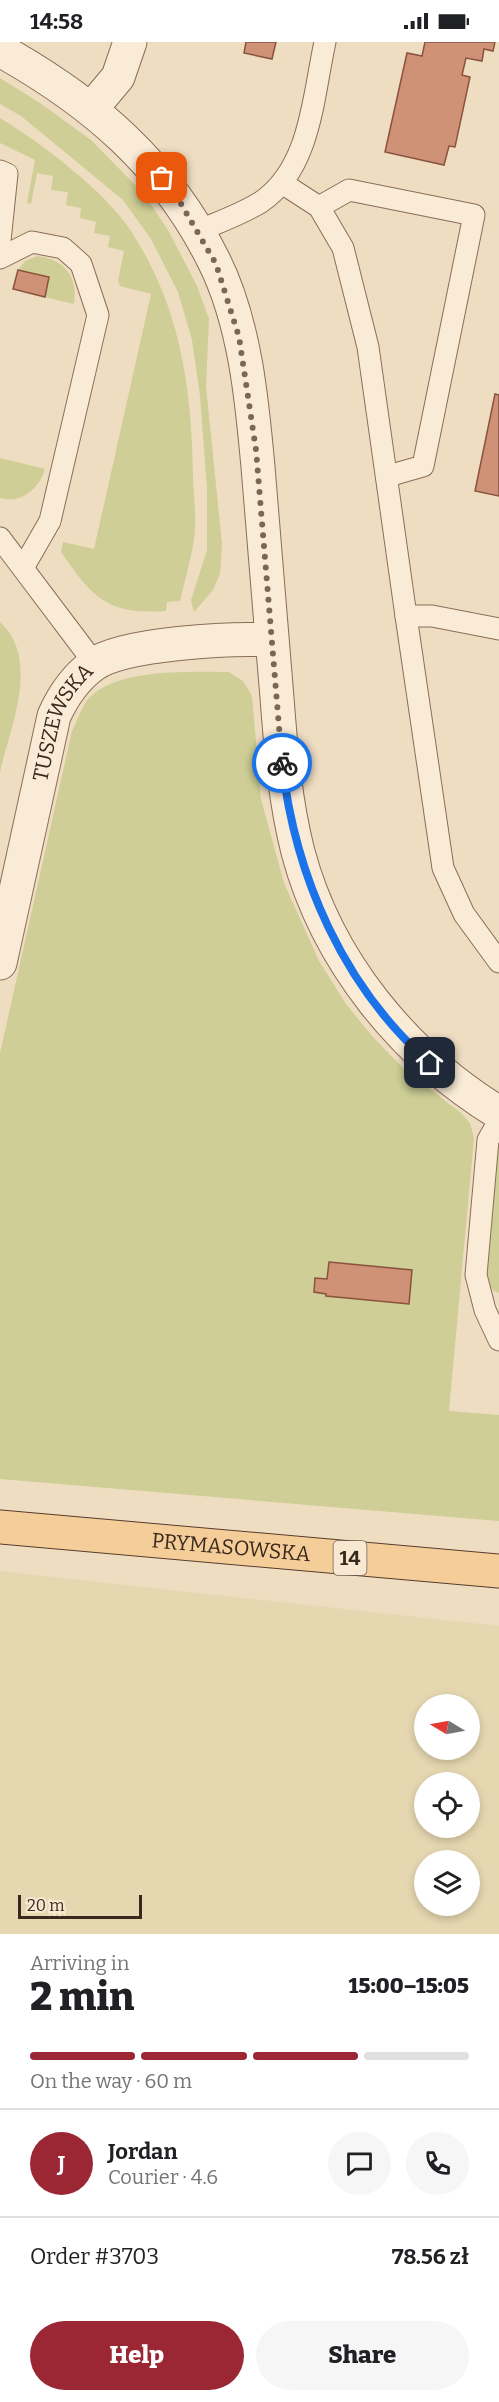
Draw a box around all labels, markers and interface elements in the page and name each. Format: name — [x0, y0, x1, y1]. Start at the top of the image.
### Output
text: 14:58 — [30, 8, 83, 35]
pin — [136, 152, 187, 203]
icon: bag — [145, 161, 178, 194]
street label: TUSZEWSKA — [27, 658, 98, 784]
courier — [252, 733, 312, 793]
icon: bike — [266, 747, 299, 780]
pin — [404, 1037, 455, 1088]
icon: home — [413, 1046, 446, 1079]
street label: PRYMASOWSKA — [151, 1527, 312, 1567]
road number: 14 — [334, 1541, 366, 1575]
north arrow — [414, 1694, 480, 1760]
map controls — [414, 1694, 480, 1916]
button: locate — [414, 1772, 480, 1838]
button: layers — [414, 1850, 480, 1916]
scale bar — [18, 1892, 142, 1920]
text: 20 m — [27, 1896, 64, 1915]
text: Arriving in — [30, 1951, 129, 1975]
text: 15:00–15:05 — [348, 1972, 469, 1999]
text: 2 min — [30, 1974, 134, 2020]
text: On the way · 60 m — [30, 2069, 192, 2093]
button: chat — [328, 2132, 391, 2195]
button: phone — [406, 2132, 469, 2195]
text: Jordan — [108, 2138, 178, 2165]
text: J — [58, 2150, 65, 2177]
text: Courier · 4.6 — [108, 2165, 218, 2189]
text: Order #3703 — [30, 2243, 159, 2270]
text: 78.56 zł — [392, 2243, 469, 2270]
button: Help — [30, 2321, 244, 2390]
button: Share — [256, 2321, 469, 2390]

